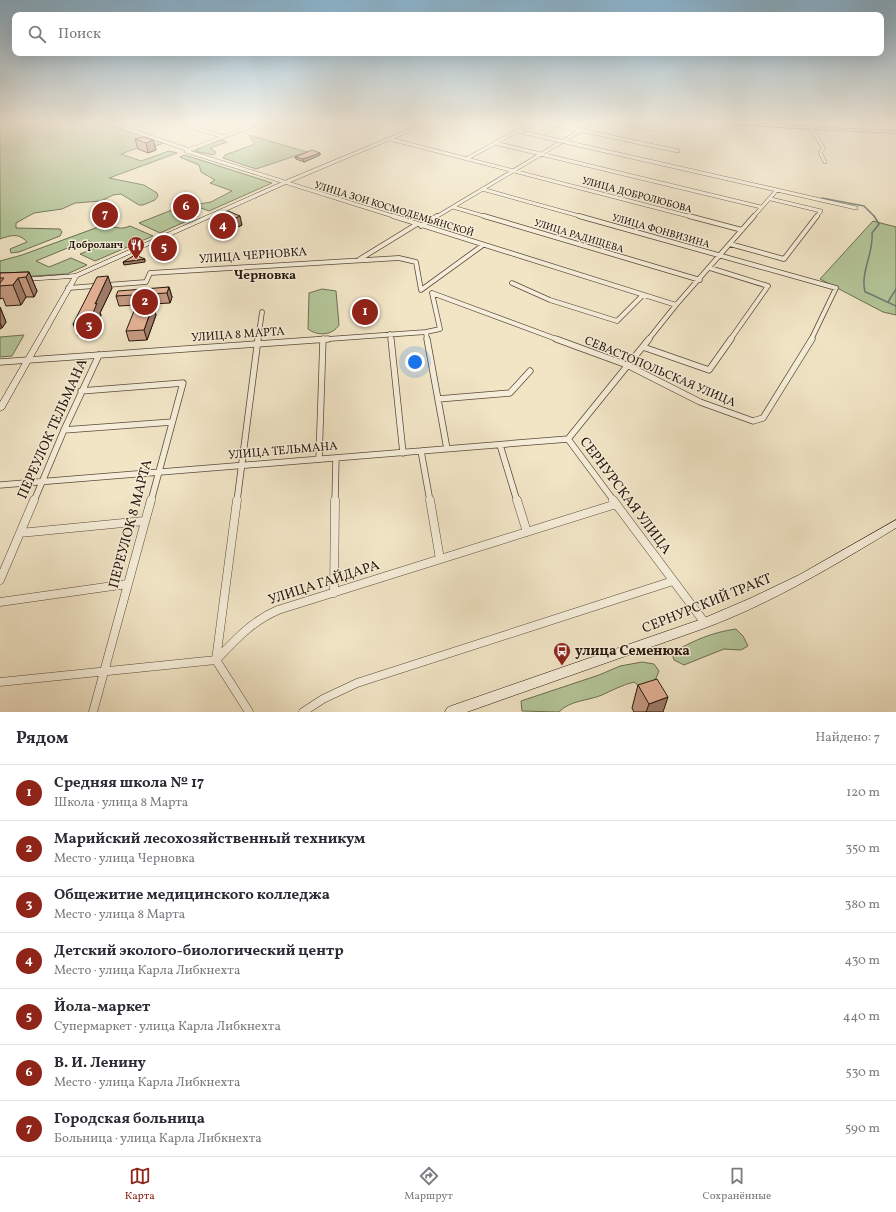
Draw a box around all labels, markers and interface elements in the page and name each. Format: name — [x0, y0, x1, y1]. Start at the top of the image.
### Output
search box — [12, 12, 884, 56]
icon: search — [26, 23, 48, 45]
text: Поиск — [58, 24, 101, 45]
street label: УЛИЦА ДОБРОЛЮБОВА — [580, 174, 694, 216]
street label: УЛИЦА ЗОИ КОСМОДЕМЬЯНСКОЙ — [312, 178, 476, 240]
pin: 6 — [173, 192, 199, 222]
pin: 7 — [92, 200, 118, 230]
street label: УЛИЦА ФОНВИЗИНА — [611, 210, 711, 252]
pin: 4 — [210, 211, 236, 241]
street label: УЛИЦА РАДИЩЕВА — [532, 216, 626, 256]
pin: 5 — [151, 233, 177, 263]
restaurant icon: Доброланч — [126, 235, 146, 260]
place label: Доброланч — [68, 238, 123, 252]
street label: УЛИЦА ЧЕРНОВКА — [198, 244, 308, 268]
district label: Черновка — [234, 267, 296, 285]
pin: 2 — [132, 287, 158, 317]
pin: 1 — [352, 297, 378, 327]
pin: 3 — [76, 311, 102, 341]
street label: УЛИЦА 8 МАРТА — [191, 324, 286, 346]
street label: СЕВАСТОПОЛЬСКАЯ УЛИЦА — [582, 333, 739, 411]
your location — [405, 352, 425, 372]
street label: ПЕРЕУЛОК ТЕЛЬМАНА — [13, 356, 93, 502]
street label: СЕРНУРСКАЯ УЛИЦА — [575, 434, 675, 559]
street label: УЛИЦА ТЕЛЬМАНА — [228, 438, 339, 464]
street label: ПЕРЕУЛОК 8 МАРТА — [105, 457, 157, 591]
street label: УЛИЦА ГАЙДАРА — [266, 555, 382, 610]
street label: СЕРНУРСКИЙ ТРАКТ — [639, 568, 775, 639]
bus stop icon: улица Семенюка — [552, 641, 572, 666]
place label: улица Семенюка — [575, 642, 690, 661]
text: Рядом — [16, 727, 69, 750]
text: Найдено: 7 — [815, 729, 880, 747]
text: Средняя школа № 17 — [54, 773, 204, 794]
text: 1 — [26, 784, 32, 802]
text: 120 m — [846, 784, 880, 802]
text: Школа · улица 8 Марта — [54, 794, 188, 812]
text: Марийский лесохозяйственный техникум — [54, 829, 365, 850]
text: 2 — [26, 840, 32, 858]
text: 350 m — [845, 840, 880, 858]
text: Место · улица Черновка — [54, 850, 195, 868]
text: Общежитие медицинского колледжа — [54, 885, 330, 906]
text: 3 — [26, 896, 32, 914]
text: 380 m — [845, 896, 880, 914]
text: Место · улица 8 Марта — [54, 906, 185, 924]
text: Детский эколого-биологический центр — [54, 941, 344, 962]
text: 4 — [25, 952, 33, 970]
text: 430 m — [844, 952, 880, 970]
text: Место · улица Карла Либкнехта — [54, 962, 240, 980]
text: Йола-маркет — [54, 997, 150, 1018]
text: 5 — [26, 1008, 32, 1026]
text: 440 m — [843, 1008, 880, 1026]
text: Супермаркет · улица Карла Либкнехта — [54, 1018, 281, 1036]
text: В. И. Ленину — [54, 1053, 146, 1074]
text: 6 — [25, 1064, 33, 1082]
text: 530 m — [845, 1064, 880, 1082]
text: Место · улица Карла Либкнехта — [54, 1074, 240, 1092]
text: Городская больница — [54, 1109, 205, 1130]
text: 7 — [26, 1120, 32, 1138]
text: 590 m — [845, 1120, 880, 1138]
text: Больница · улица Карла Либкнехта — [54, 1130, 262, 1148]
tab: Карта — [125, 1165, 155, 1204]
tab: Маршрут — [404, 1165, 453, 1204]
tab: Сохранённые — [703, 1165, 771, 1204]

